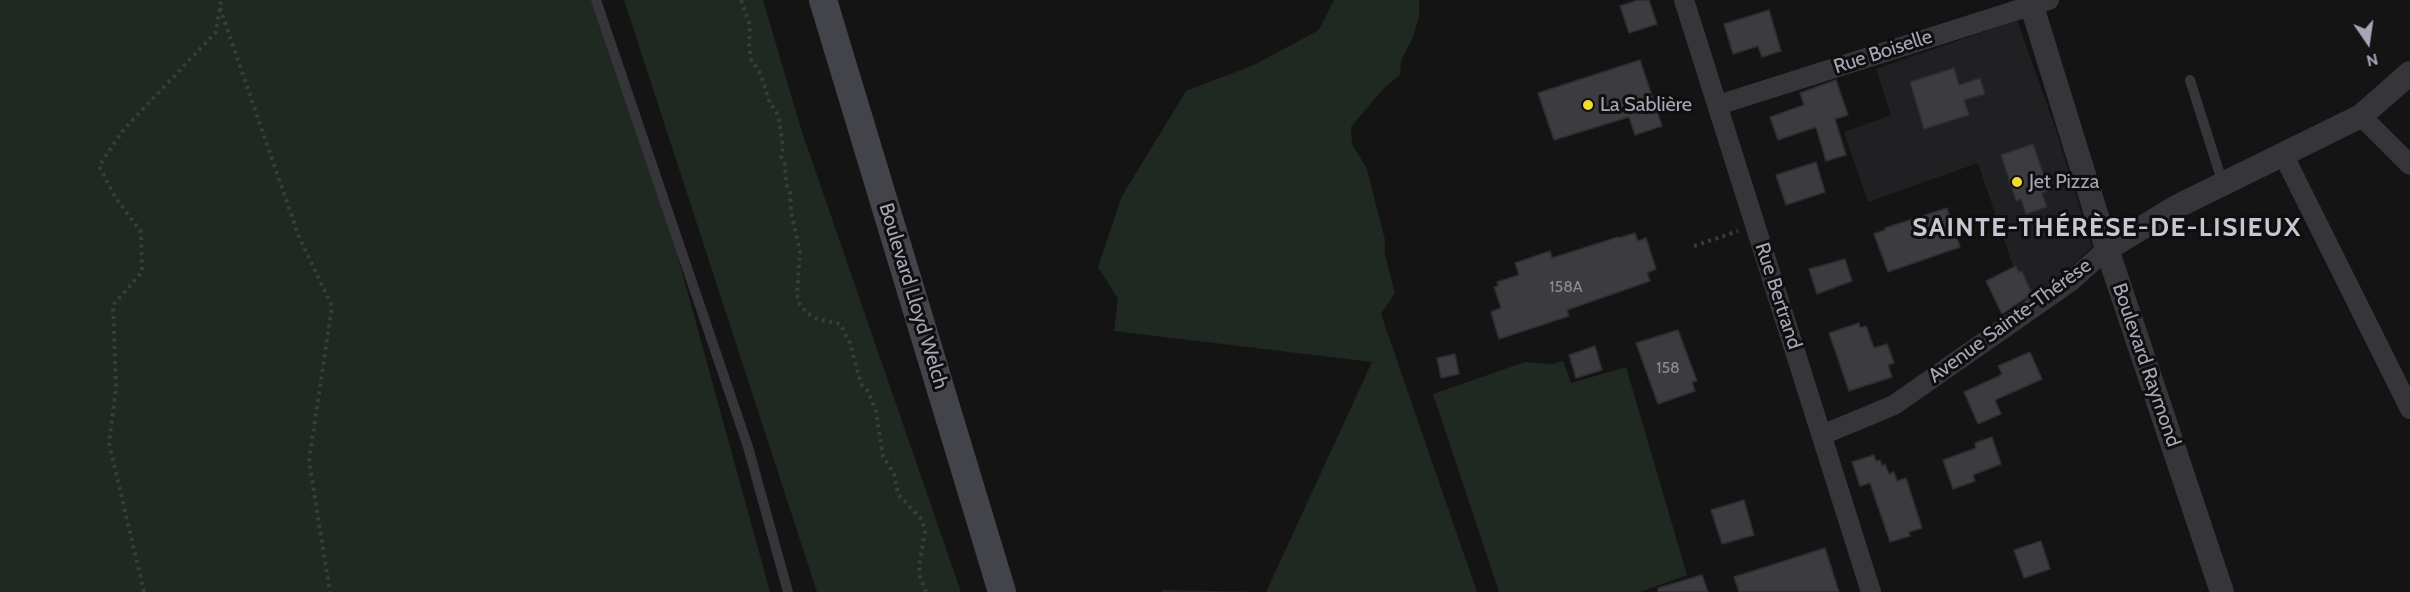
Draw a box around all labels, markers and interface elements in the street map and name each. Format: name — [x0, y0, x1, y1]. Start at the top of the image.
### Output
north arrow — [2338, 12, 2398, 72]
street label: Rue Boiselle — [1831, 25, 1935, 79]
text: N — [2365, 49, 2380, 71]
place label: La Sablière — [1600, 93, 1692, 117]
marker: La Sablière — [1581, 98, 1595, 112]
place label: Jet Pizza — [2029, 170, 2099, 194]
marker: Jet Pizza — [2010, 175, 2024, 189]
street label: Boulevard Lloyd Welch — [873, 200, 953, 392]
district label: SAINTE-THÉRÈSE-DE-LISIEUX — [1912, 212, 2302, 244]
street label: Rue Bertrand — [1750, 240, 1806, 352]
street label: Avenue Sainte-Thérèse — [1924, 254, 2096, 388]
house number: 158A — [1549, 277, 1583, 297]
street label: Boulevard Raymond — [2107, 280, 2185, 450]
house number: 158 — [1656, 358, 1680, 378]

